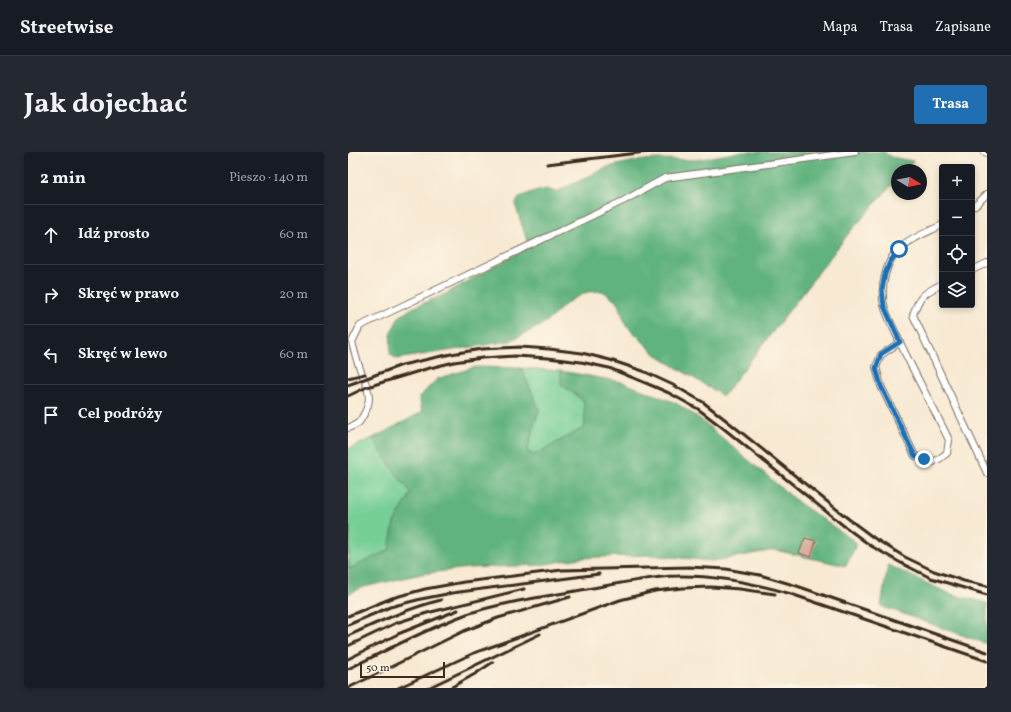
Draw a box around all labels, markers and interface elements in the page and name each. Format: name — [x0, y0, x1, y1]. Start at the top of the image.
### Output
text: Streetwise — [20, 15, 113, 41]
text: Mapa — [823, 18, 858, 37]
text: Trasa — [880, 18, 913, 37]
text: Zapisane — [935, 18, 991, 37]
text: Jak dojechać — [24, 85, 187, 124]
button: Trasa — [914, 85, 987, 124]
north arrow — [891, 164, 927, 200]
map controls — [939, 164, 975, 308]
button: + — [939, 164, 975, 200]
text: 2 min — [40, 167, 86, 190]
text: Pieszo · 140 m — [229, 169, 308, 187]
button: − — [939, 200, 975, 236]
icon: ahead — [40, 224, 62, 246]
text: Idź prosto — [78, 224, 150, 245]
text: 60 m — [280, 226, 308, 244]
button: locate — [939, 236, 975, 272]
route start — [890, 240, 908, 258]
button: layers — [939, 272, 975, 308]
icon: right — [40, 284, 62, 306]
text: Skręć w prawo — [78, 284, 179, 305]
text: 20 m — [279, 286, 308, 304]
icon: left — [40, 344, 62, 366]
text: Skręć w lewo — [78, 344, 167, 365]
text: 60 m — [280, 346, 308, 364]
icon: arrive — [40, 404, 62, 426]
text: Cel podróży — [78, 404, 162, 425]
route end — [915, 450, 933, 468]
scale bar — [360, 660, 445, 679]
text: 50 m — [366, 661, 390, 676]

